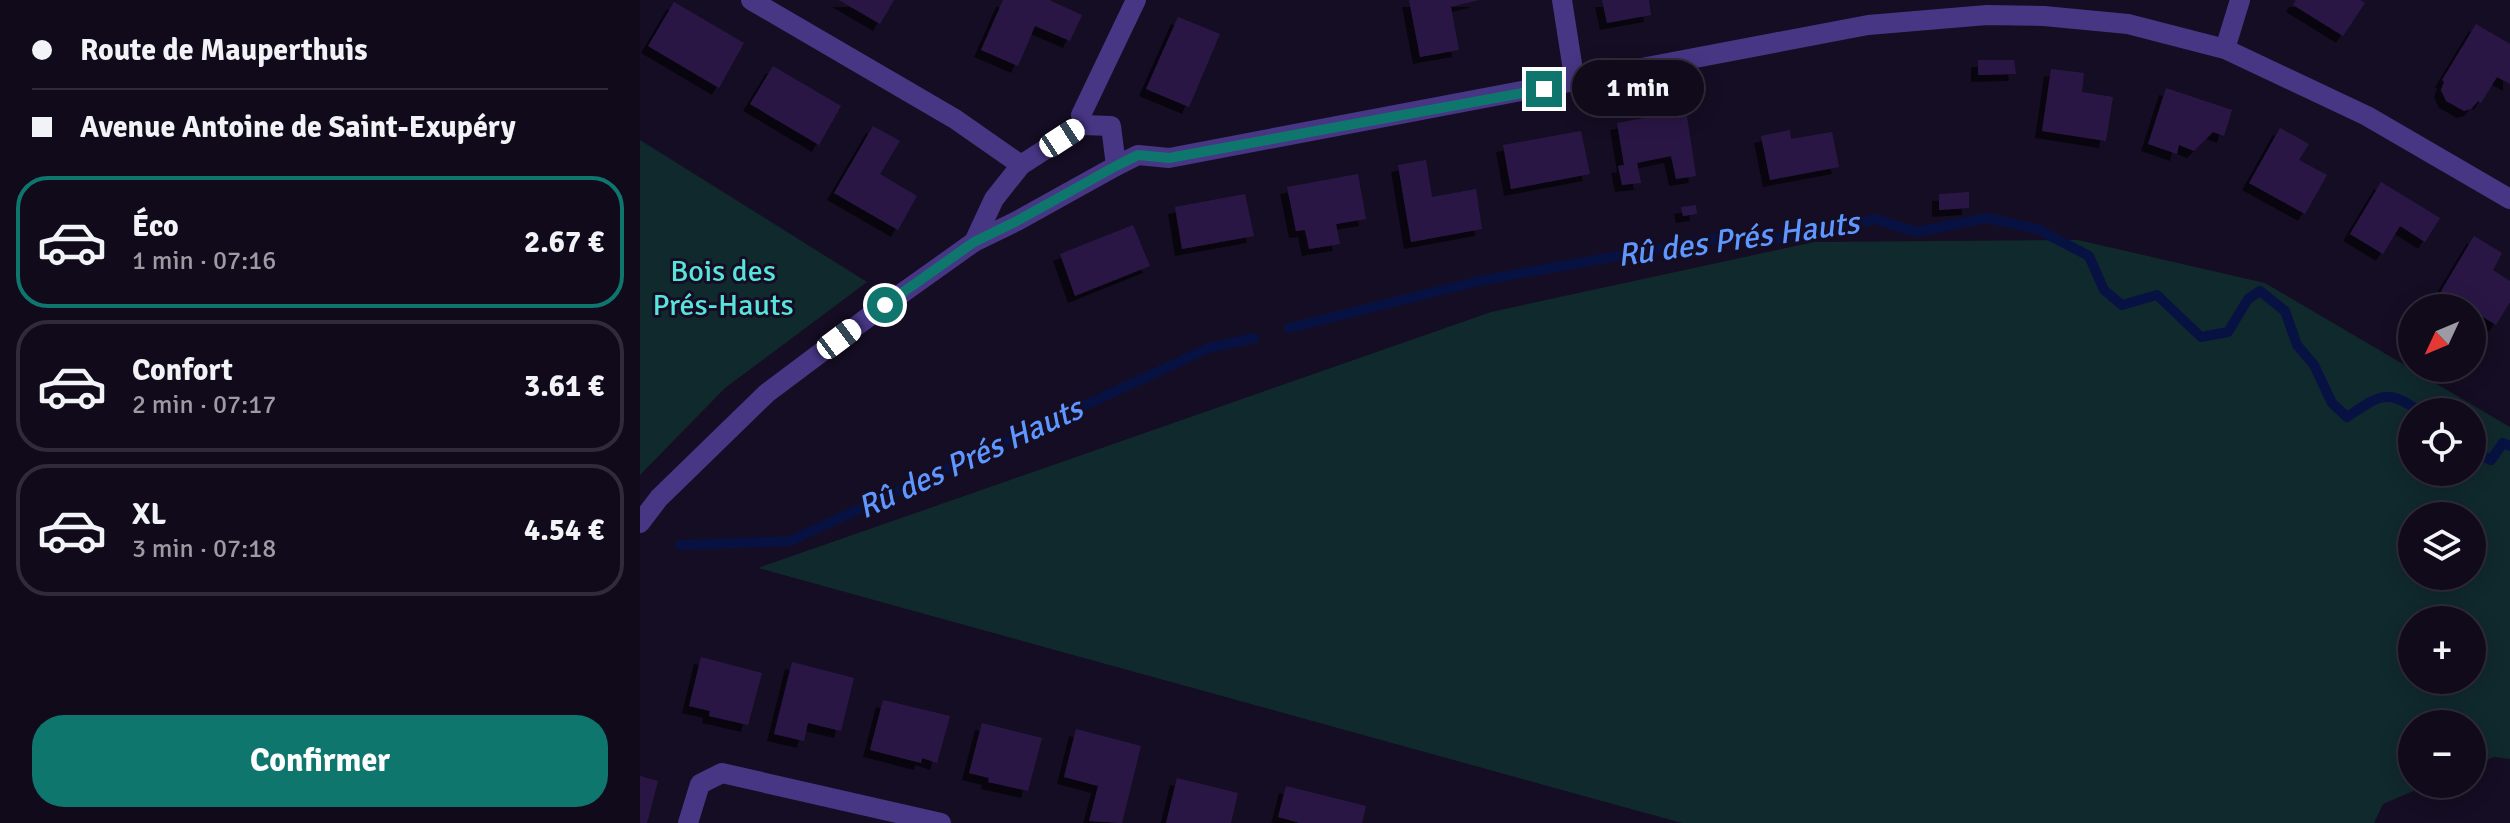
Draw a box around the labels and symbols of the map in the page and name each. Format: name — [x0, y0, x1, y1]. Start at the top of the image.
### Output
callout: 1 min — [1572, 61, 1704, 117]
route end — [1526, 71, 1562, 107]
car — [1035, 115, 1089, 161]
water label: Rû des Prés Hauts — [1615, 202, 1864, 275]
park label: Bois des Prés-Hauts — [652, 253, 794, 324]
route start — [867, 287, 903, 323]
north arrow — [2398, 294, 2486, 382]
car — [813, 315, 865, 363]
water label: Rû des Prés Hauts — [851, 388, 1091, 527]

